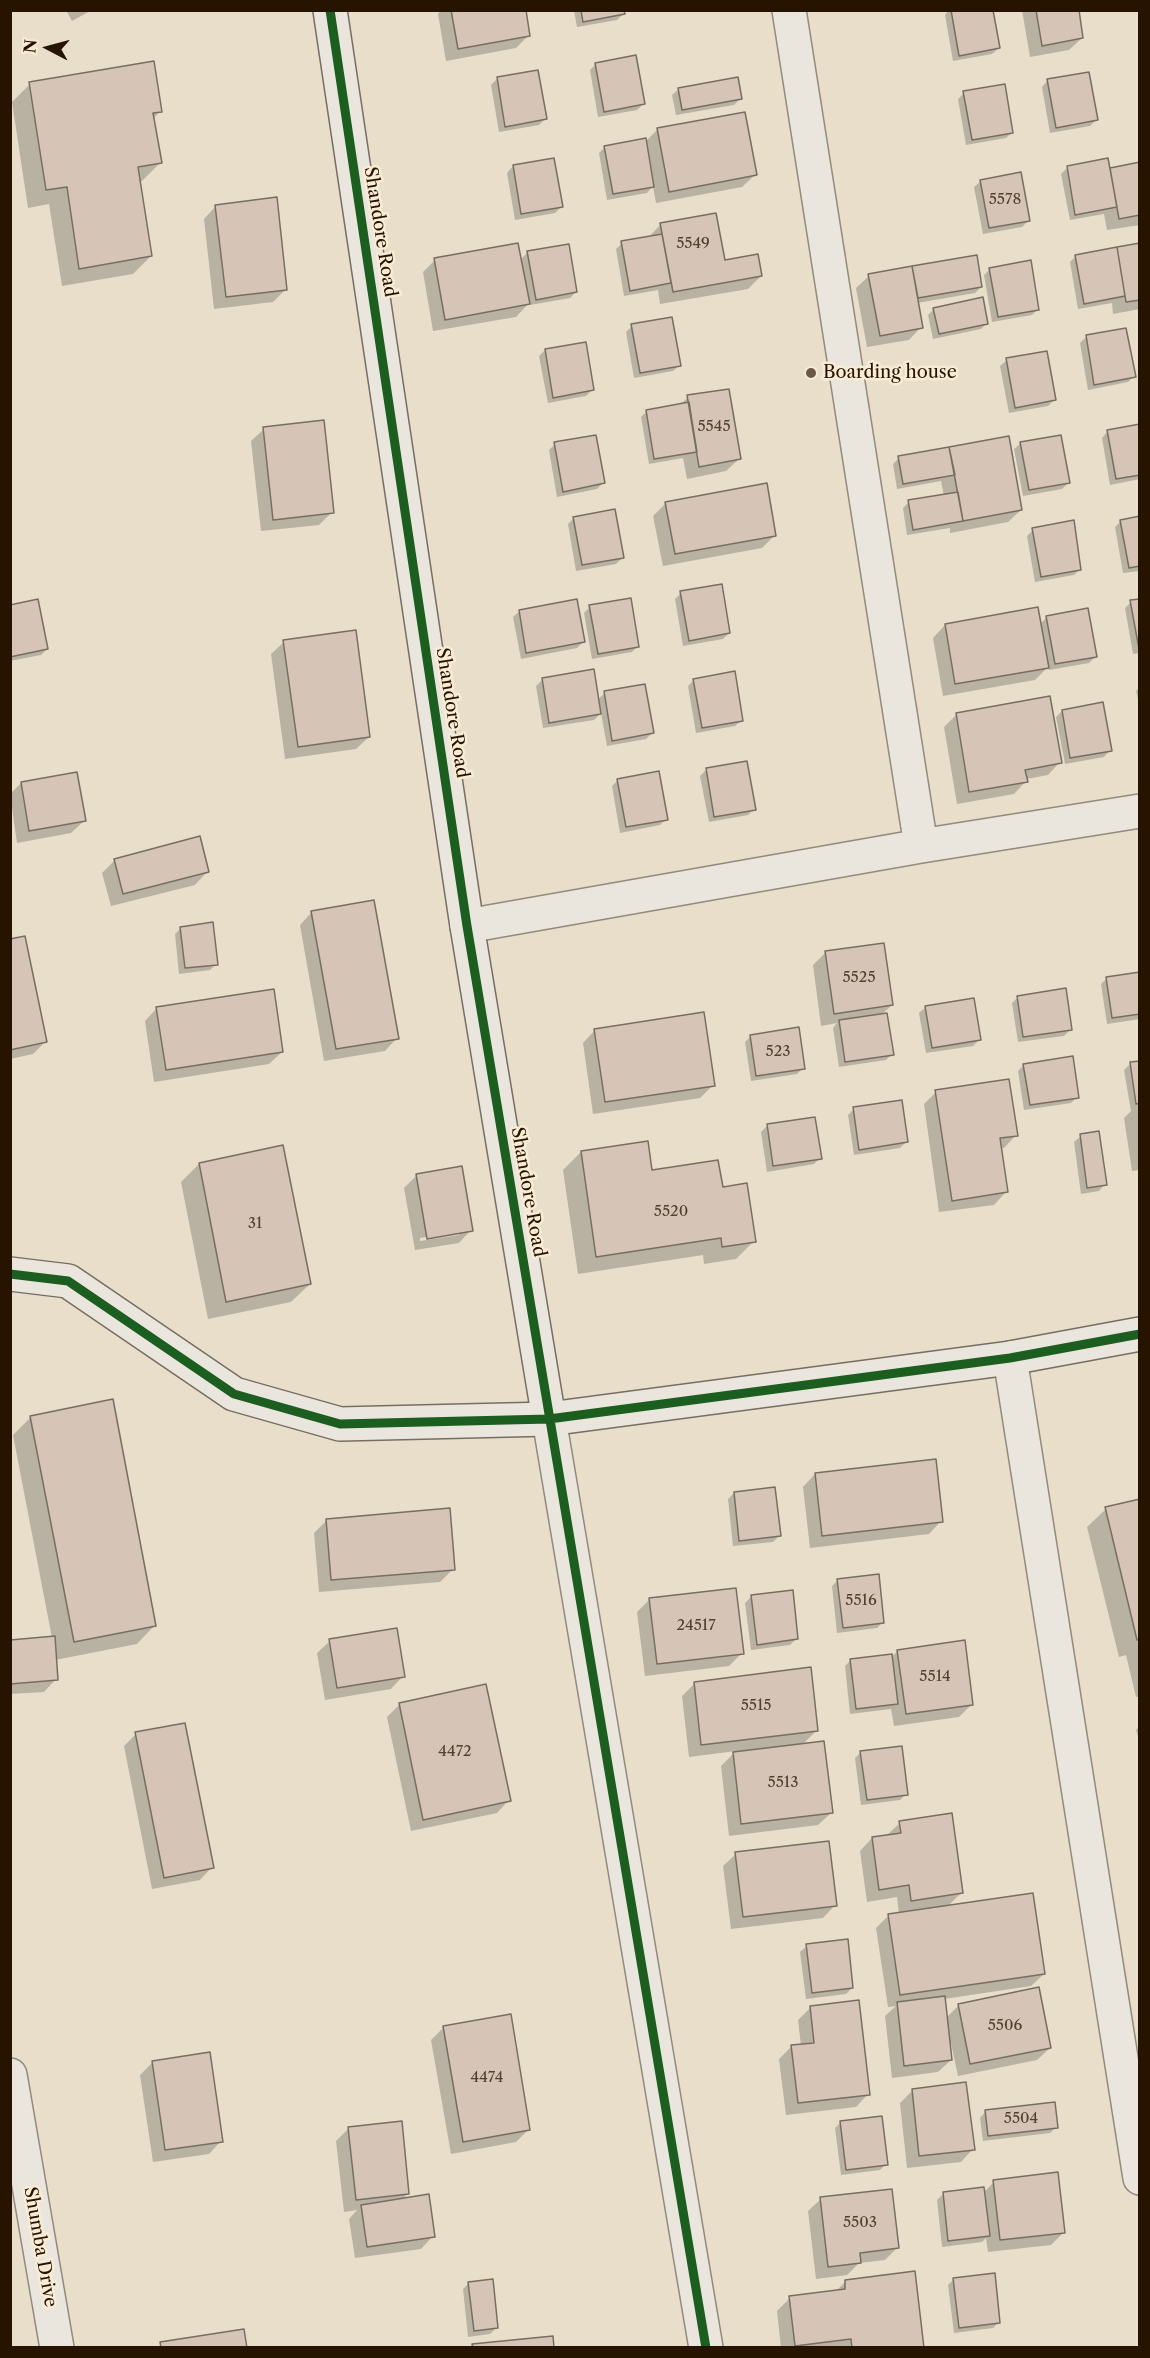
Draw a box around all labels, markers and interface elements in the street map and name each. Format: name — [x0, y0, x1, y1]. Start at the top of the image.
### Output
north arrow — [18, 18, 78, 78]
text: N — [19, 38, 41, 54]
street label: Shandore Road — [359, 165, 401, 299]
house number: 5578 — [989, 191, 1021, 209]
house number: 5549 — [676, 235, 710, 253]
place label: Boarding house — [823, 362, 957, 384]
marker: Boarding house — [804, 366, 818, 380]
house number: 5545 — [697, 418, 731, 436]
street label: Shandore Road — [431, 646, 473, 780]
house number: 5525 — [842, 969, 876, 987]
house number: 523 — [765, 1043, 791, 1061]
street label: Shandore Road — [506, 1125, 550, 1259]
house number: 5520 — [654, 1203, 688, 1221]
house number: 31 — [248, 1215, 262, 1233]
house number: 5516 — [845, 1592, 877, 1610]
house number: 24517 — [676, 1617, 716, 1635]
house number: 5514 — [919, 1668, 951, 1686]
house number: 5515 — [741, 1697, 771, 1715]
house number: 4472 — [438, 1743, 472, 1761]
house number: 5513 — [768, 1774, 798, 1792]
house number: 5506 — [988, 2017, 1022, 2035]
house number: 4474 — [471, 2069, 503, 2087]
house number: 5504 — [1004, 2110, 1038, 2128]
street label: Shumba Drive — [19, 2185, 61, 2309]
house number: 5503 — [843, 2214, 877, 2232]

